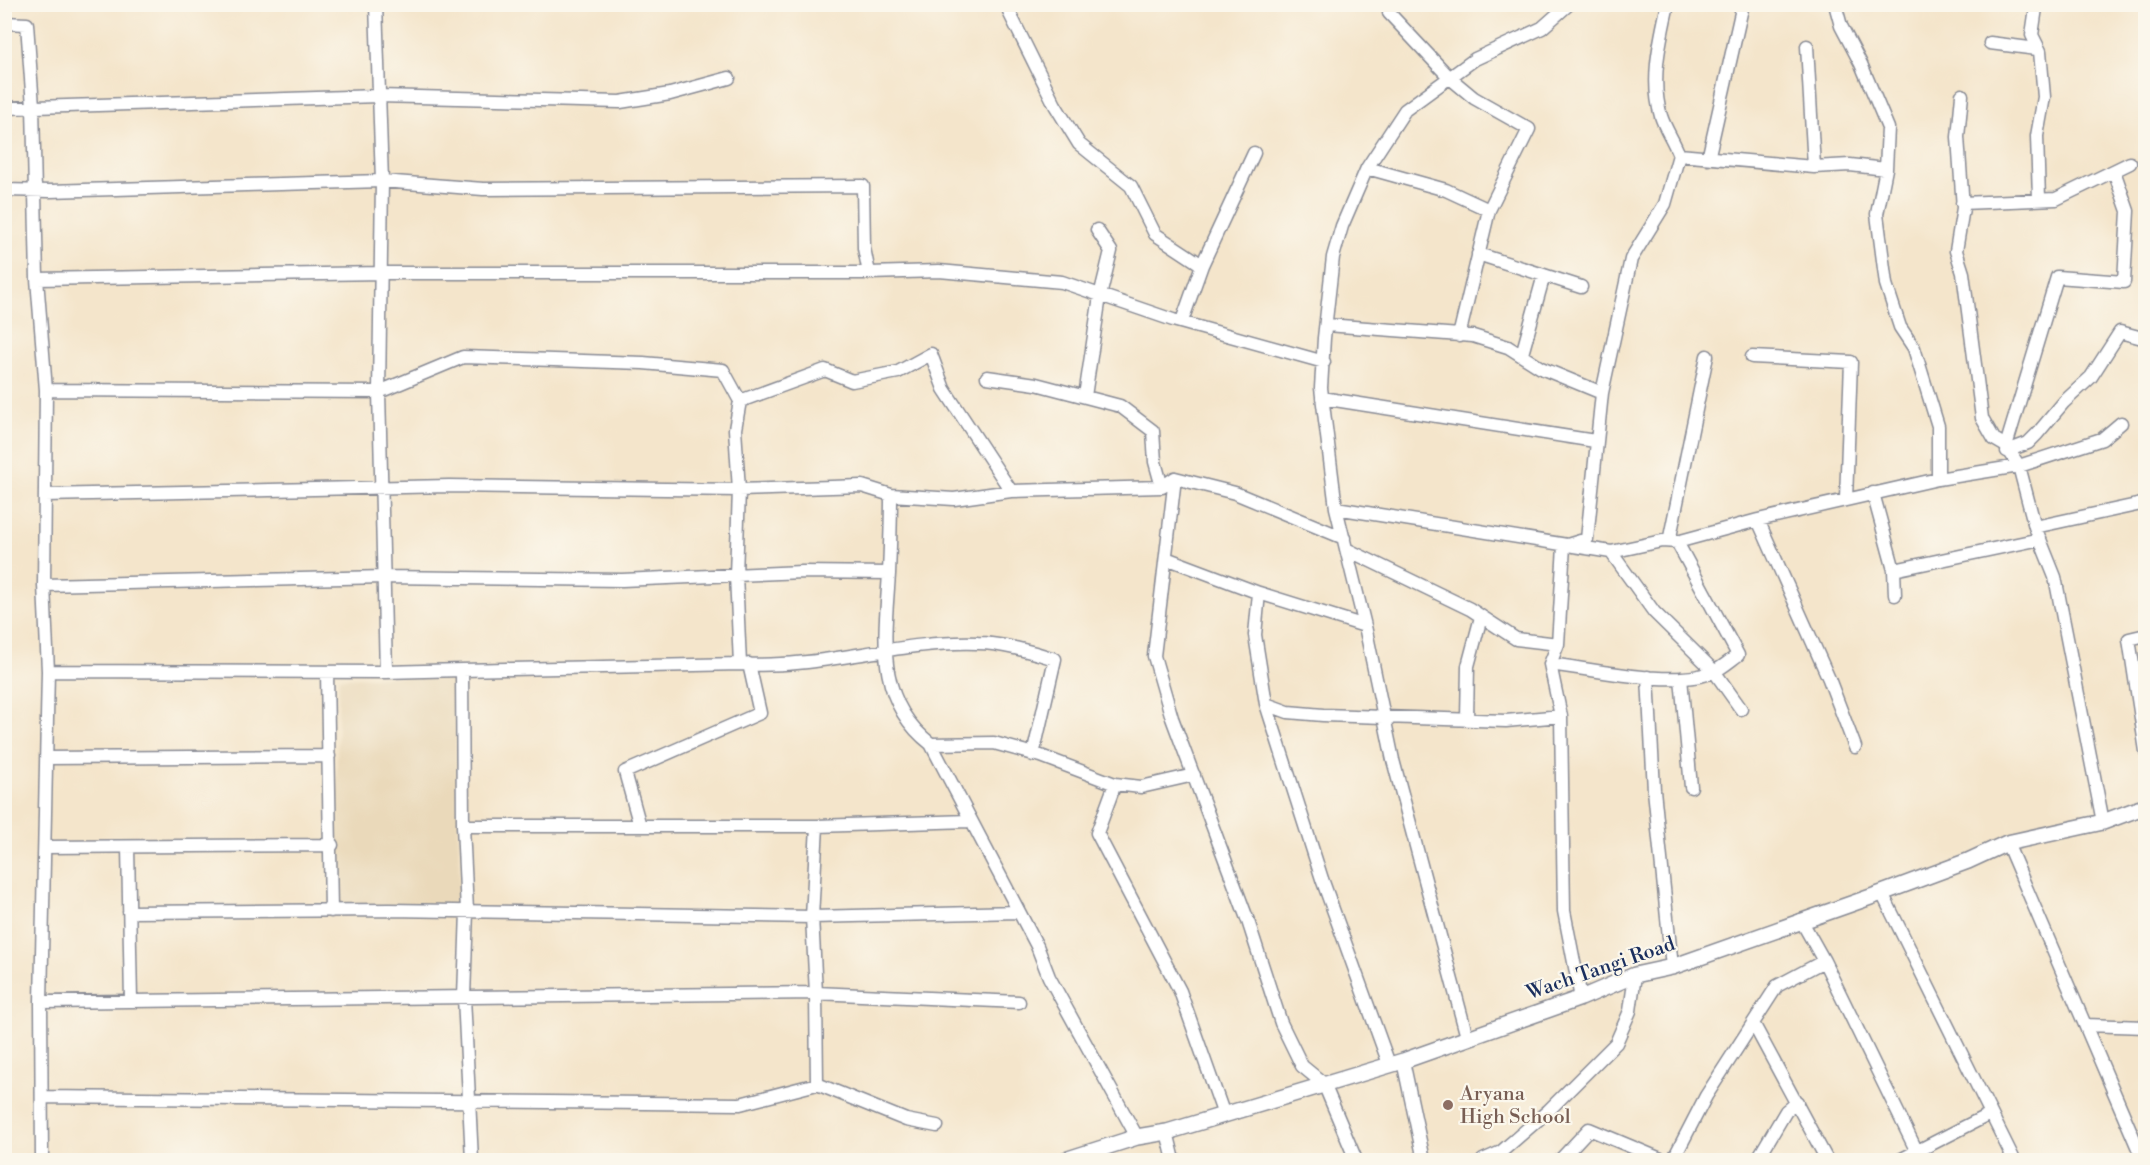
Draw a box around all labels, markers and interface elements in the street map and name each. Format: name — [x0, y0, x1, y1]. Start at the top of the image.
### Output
street label: Wach Tangi Road — [1523, 932, 1679, 1006]
place label: Aryana High School — [1459, 1082, 1571, 1130]
marker: Aryana High School — [1441, 1098, 1455, 1112]

